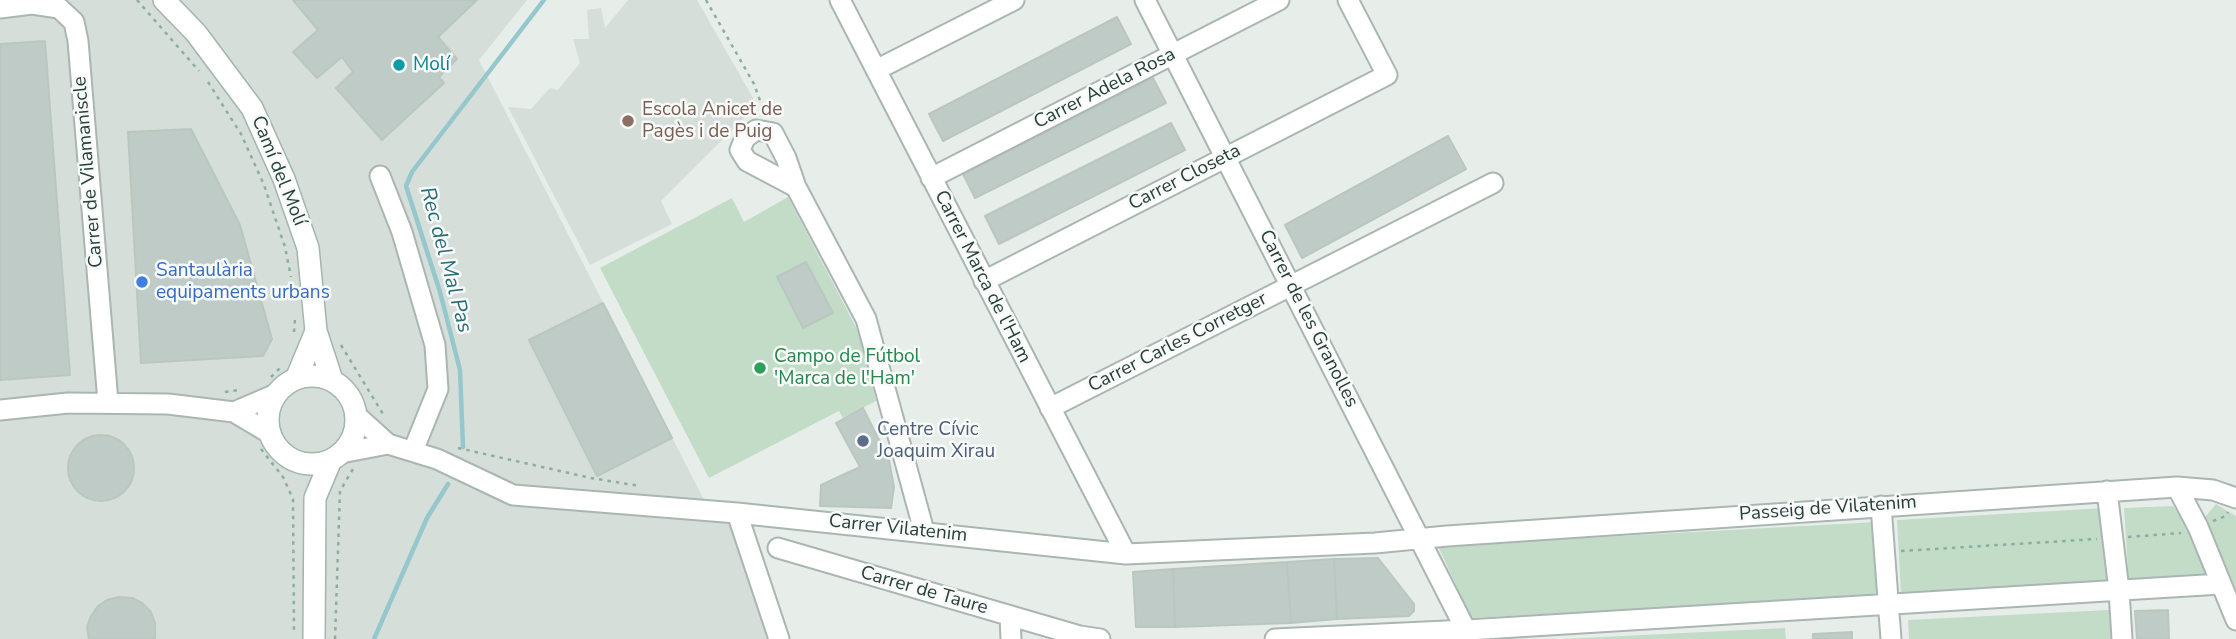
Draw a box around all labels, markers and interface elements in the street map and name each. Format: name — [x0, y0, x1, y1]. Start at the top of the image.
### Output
street label: Carrer Adela Rosa — [1031, 44, 1179, 134]
place label: Molí — [413, 54, 450, 76]
marker: Molí — [391, 57, 407, 73]
street label: Carrer de Vilamaniscle — [69, 75, 109, 269]
place label: Escola Anicet de Pagès i de Puig — [642, 99, 782, 143]
street label: Camí del Molí — [246, 113, 310, 229]
marker: Escola Anicet de Pagès i de Puig — [620, 113, 636, 129]
street label: Carrer Closeta — [1125, 140, 1245, 216]
water label: Rec del Mal Pas — [413, 184, 477, 336]
street label: Carrer Marca de l'Ham — [929, 187, 1035, 367]
street label: Carrer de les Granolles — [1253, 227, 1363, 411]
place label: Santaulària equipaments urbans — [156, 260, 330, 304]
marker: Santaulària equipaments urbans — [134, 274, 150, 290]
street label: Carrer Carles Corretger — [1085, 288, 1271, 398]
place label: Campo de Fútbol 'Marca de l'Ham' — [774, 346, 920, 390]
marker: Campo de Fútbol 'Marca de l'Ham' — [752, 360, 768, 376]
place label: Centre Cívic Joaquim Xirau — [877, 419, 995, 463]
marker: Centre Cívic Joaquim Xirau — [855, 433, 871, 449]
street label: Passeig de Vilatenim — [1739, 491, 1917, 527]
street label: Carrer Vilatenim — [828, 510, 968, 548]
street label: Carrer de Taure — [858, 562, 990, 620]

